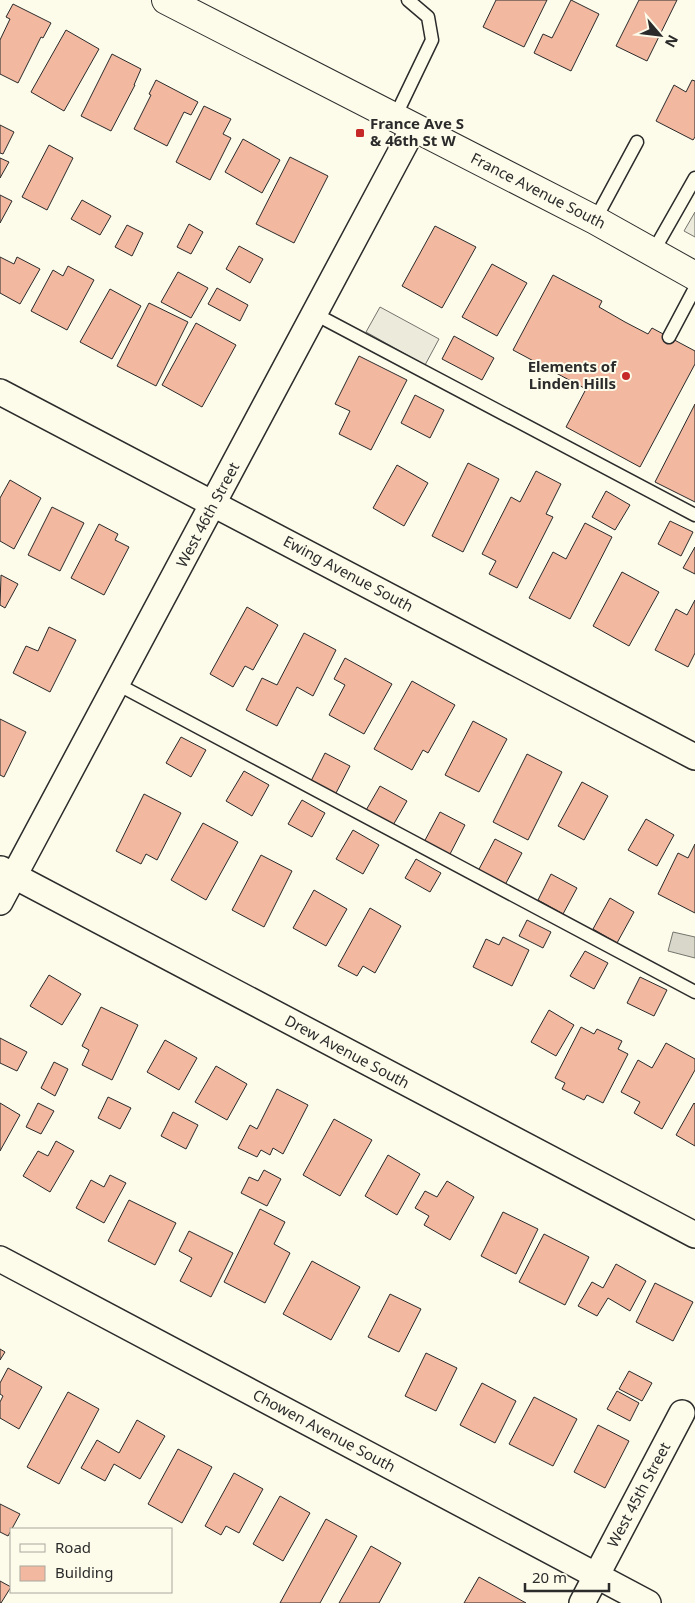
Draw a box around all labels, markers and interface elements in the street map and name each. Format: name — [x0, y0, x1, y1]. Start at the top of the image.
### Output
north arrow — [635, 10, 685, 60]
text: N — [661, 32, 683, 51]
place label: France Ave S & 46th St W — [370, 113, 464, 150]
marker: France Ave S & 46th St W — [354, 127, 366, 139]
street label: France Avenue South — [468, 147, 609, 233]
place label: Elements of Linden Hills — [528, 356, 617, 393]
marker: Elements of Linden Hills — [620, 370, 632, 382]
street label: West 46th Street — [171, 458, 244, 571]
street label: Ewing Avenue South — [280, 530, 417, 616]
street label: Drew Avenue South — [282, 1010, 413, 1092]
street label: Chowen Avenue South — [250, 1384, 399, 1476]
street label: West 45th Street — [602, 1438, 675, 1551]
legend — [10, 1528, 172, 1593]
text: Road — [55, 1537, 91, 1557]
scale bar — [525, 1560, 609, 1592]
text: Building — [55, 1562, 113, 1582]
text: 20 m — [532, 1567, 567, 1587]

